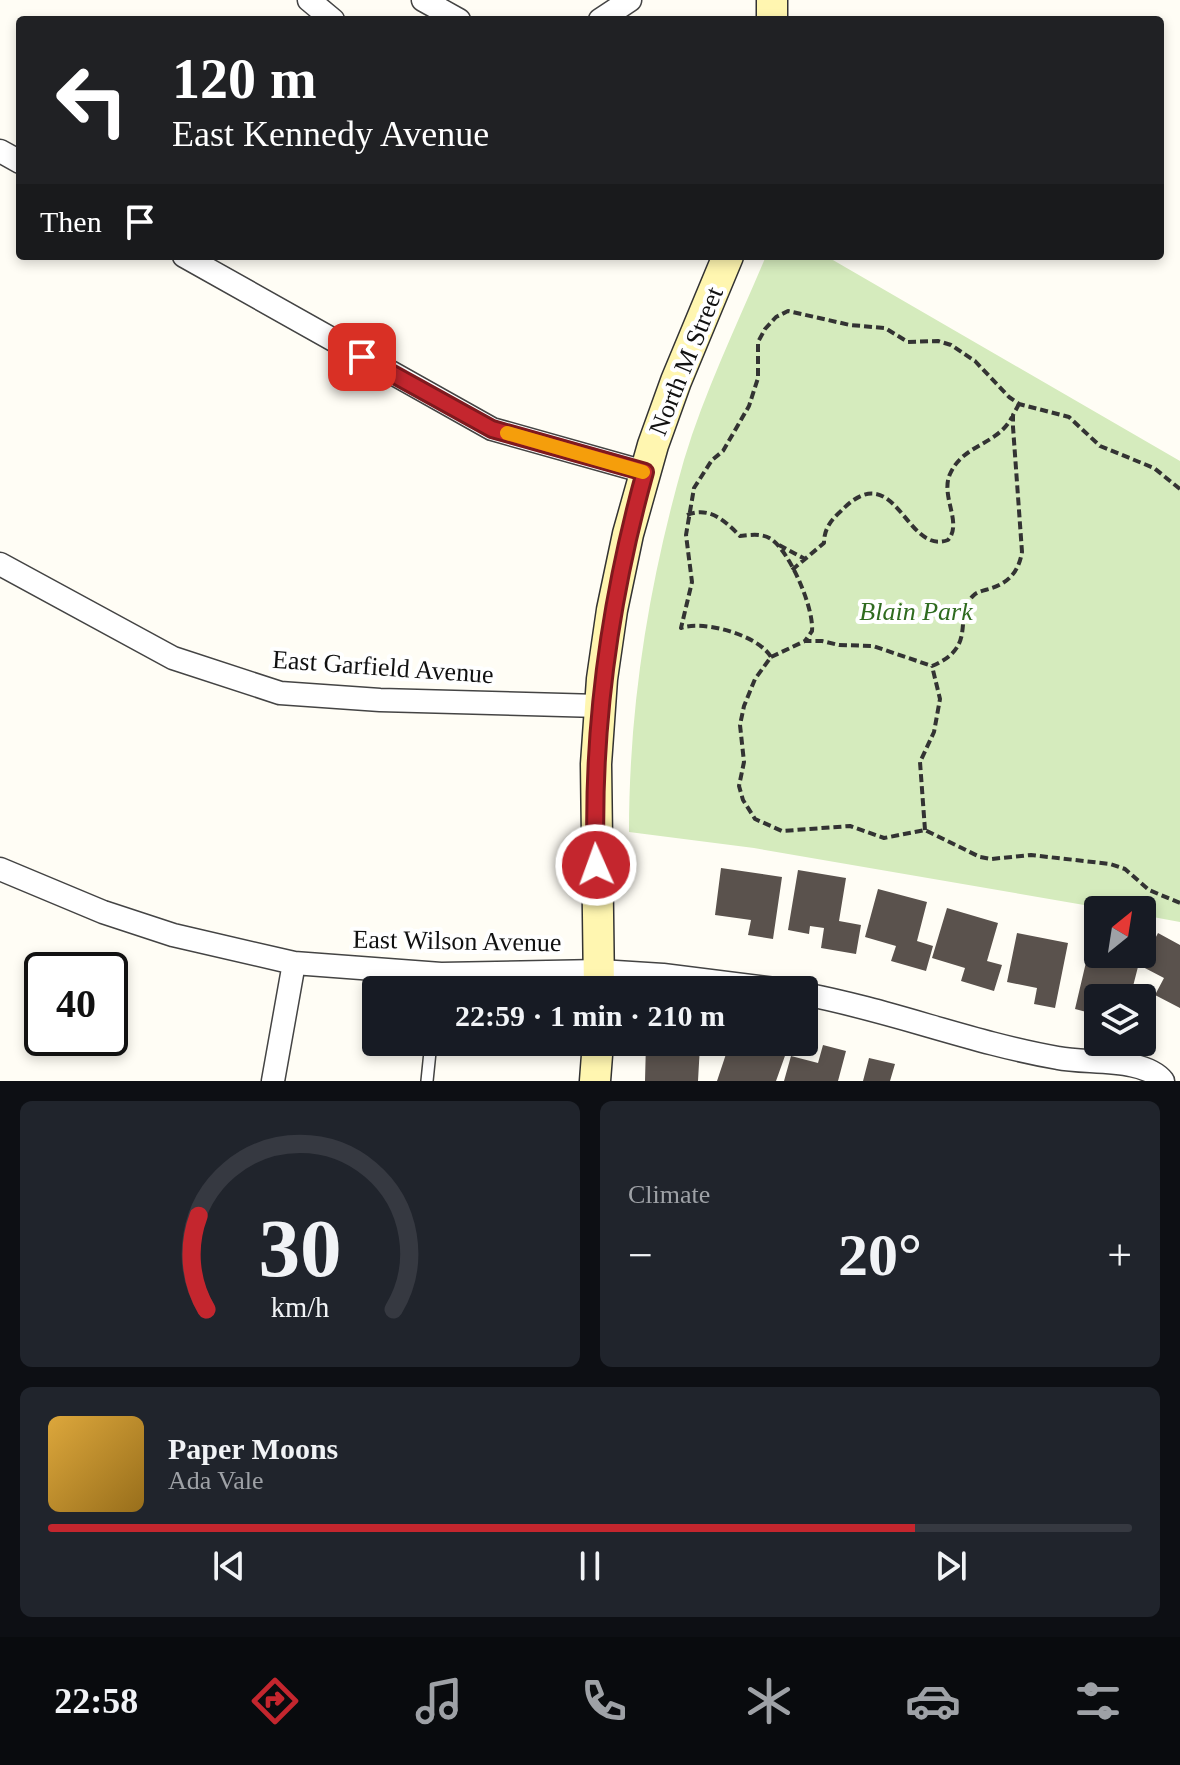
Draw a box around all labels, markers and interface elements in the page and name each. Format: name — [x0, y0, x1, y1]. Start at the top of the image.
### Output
icon: left — [40, 48, 144, 152]
text: 120 m — [172, 48, 317, 110]
text: East Kennedy Avenue — [172, 114, 489, 154]
icon: arrive — [118, 200, 162, 244]
text: Then — [40, 205, 102, 238]
street label: North M Street — [643, 282, 729, 439]
pin — [328, 323, 396, 391]
icon: arrive — [340, 335, 384, 379]
park label: Blain Park — [859, 597, 973, 626]
street label: East Garfield Avenue — [271, 645, 495, 689]
position arrow — [554, 823, 638, 907]
north arrow — [1084, 896, 1156, 968]
map controls — [1084, 896, 1156, 1056]
street label: East Wilson Avenue — [352, 925, 562, 957]
speed limit sign: 40 — [24, 952, 128, 1056]
button: layers — [1084, 984, 1156, 1056]
text: 22:59 · 1 min · 210 m — [455, 999, 725, 1032]
text: Climate — [628, 1180, 710, 1209]
text: 30 — [258, 1202, 342, 1294]
text: 20° — [838, 1222, 922, 1288]
text: − — [628, 1231, 653, 1280]
text: + — [1107, 1231, 1132, 1280]
text: km/h — [271, 1292, 329, 1323]
text: Paper Moons — [168, 1432, 338, 1465]
text: Ada Vale — [168, 1466, 264, 1495]
icon: previous — [207, 1544, 251, 1588]
icon: pause — [568, 1544, 612, 1588]
icon: next — [929, 1544, 973, 1588]
icon: directions — [247, 1673, 303, 1729]
icon: music — [411, 1673, 467, 1729]
icon: phone — [576, 1673, 632, 1729]
icon: climate — [741, 1673, 797, 1729]
icon: car — [905, 1673, 961, 1729]
icon: filters — [1070, 1673, 1126, 1729]
text: 22:58 — [54, 1681, 138, 1721]

